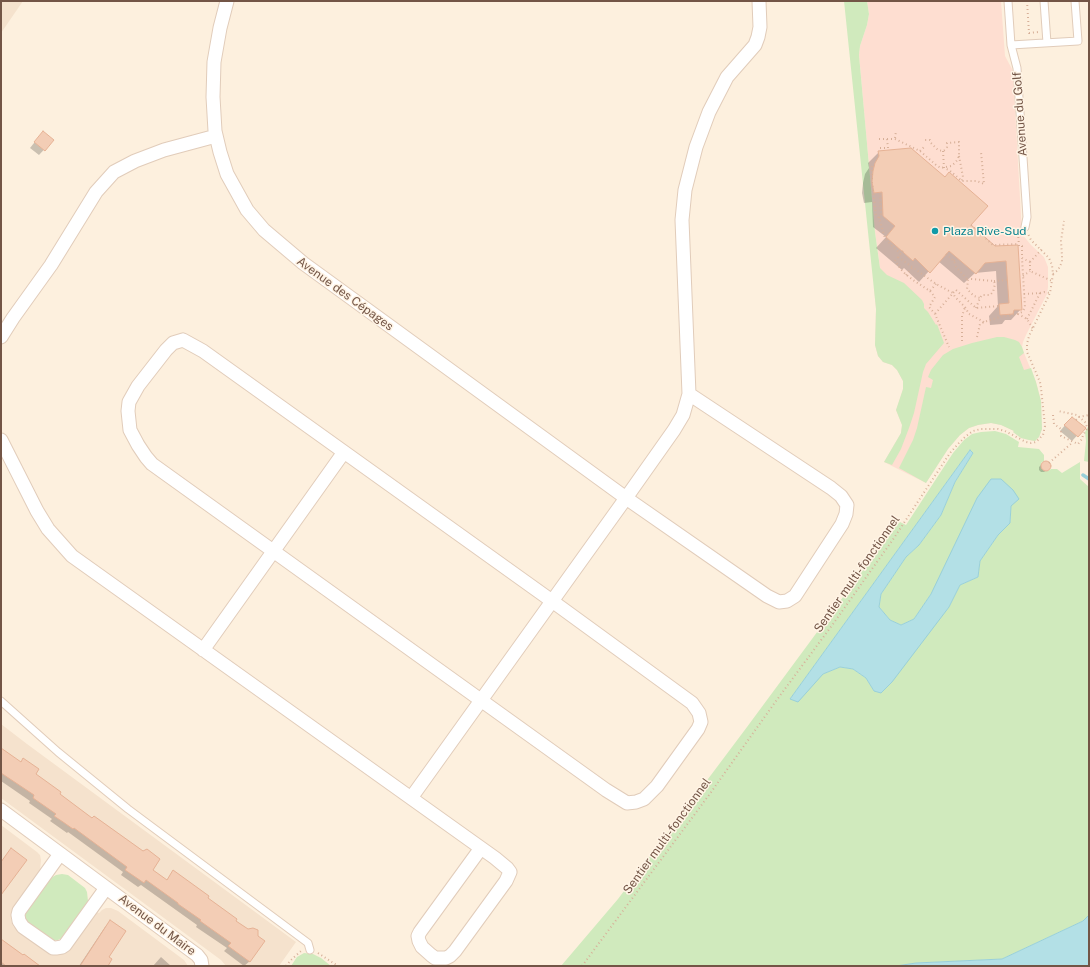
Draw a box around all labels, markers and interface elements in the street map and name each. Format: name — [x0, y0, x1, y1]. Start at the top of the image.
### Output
street label: Avenue du Golf — [1010, 71, 1030, 157]
place label: Plaza Rive-Sud — [943, 224, 1027, 238]
marker: Plaza Rive-Sud — [930, 226, 940, 236]
street label: Avenue des Cépages — [294, 254, 396, 334]
street label: Sentier multi-fonctionnel — [811, 513, 903, 635]
street label: Sentier multi-fonctionnel — [620, 775, 714, 897]
street label: Avenue du Maire — [116, 891, 198, 959]

